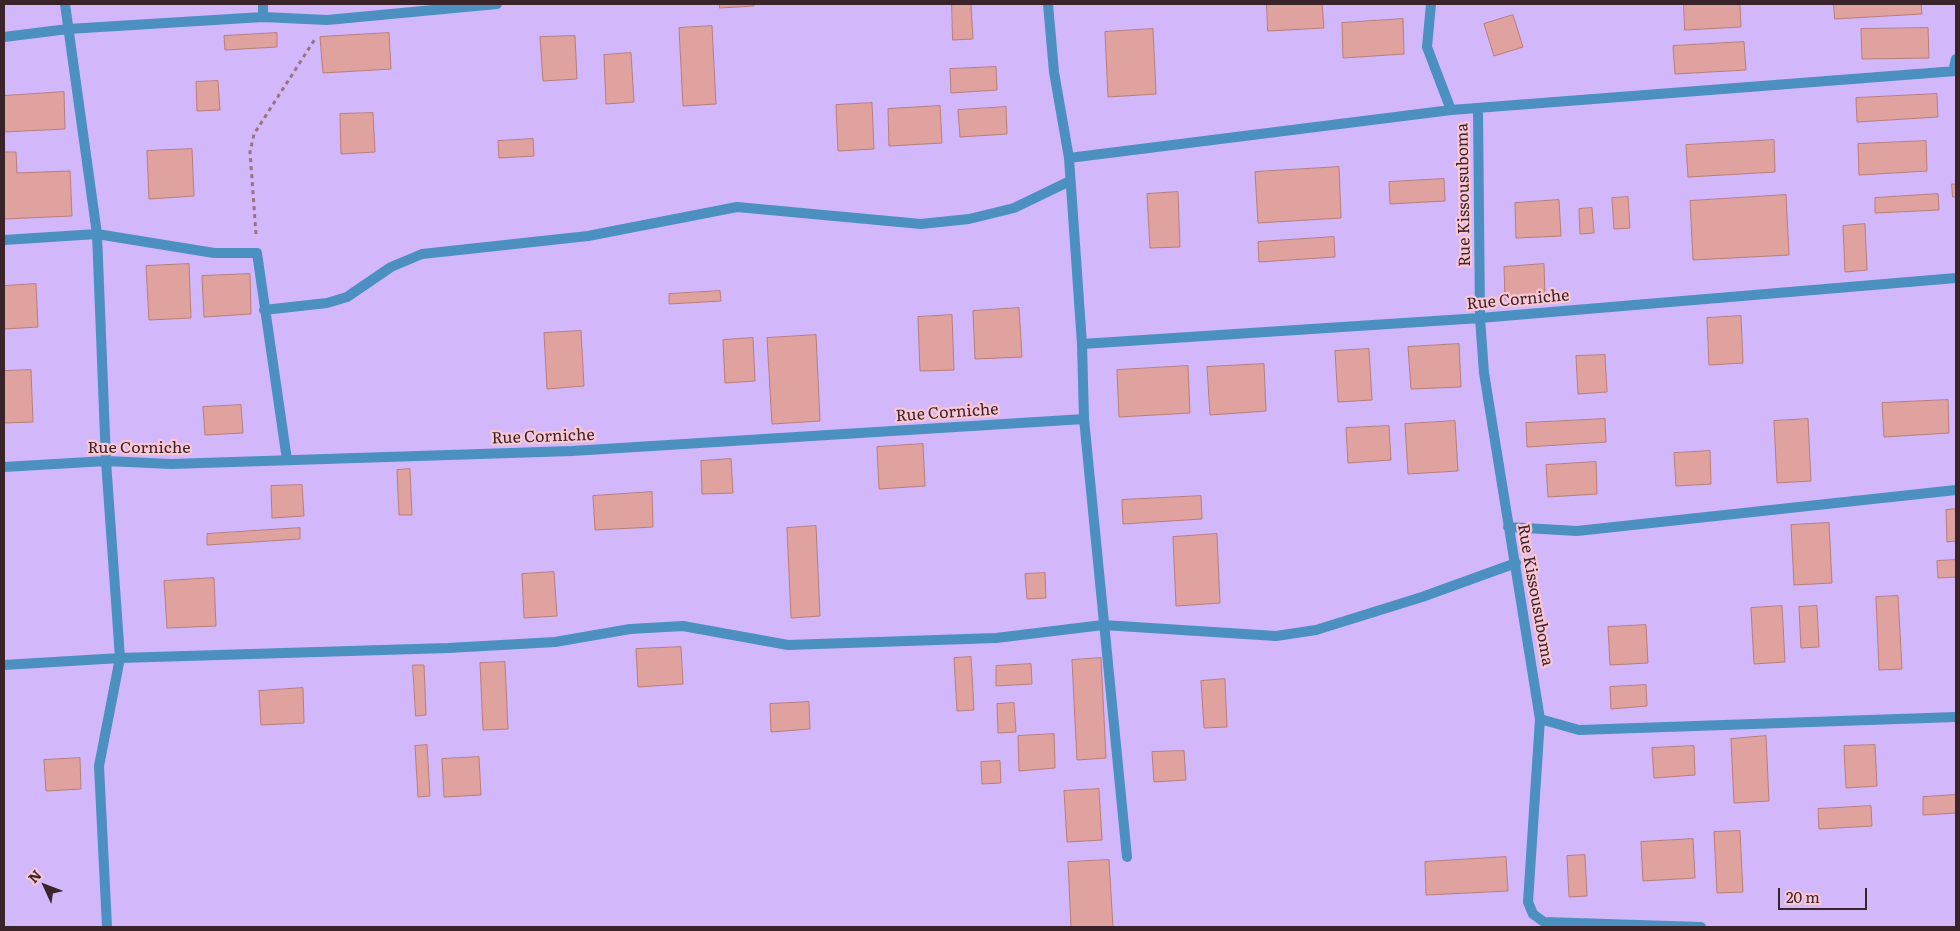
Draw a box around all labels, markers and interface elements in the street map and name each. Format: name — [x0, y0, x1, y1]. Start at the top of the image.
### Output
street label: Rue Kissousuboma — [1453, 123, 1475, 267]
street label: Rue Corniche — [1466, 286, 1570, 314]
street label: Rue Corniche — [895, 400, 999, 426]
street label: Rue Corniche — [491, 426, 595, 448]
street label: Rue Corniche — [87, 438, 191, 458]
street label: Rue Kissousuboma — [1513, 522, 1557, 668]
north arrow — [20, 861, 70, 911]
text: N — [23, 865, 45, 887]
scale bar — [1780, 878, 1869, 910]
text: 20 m — [1786, 885, 1820, 908]

